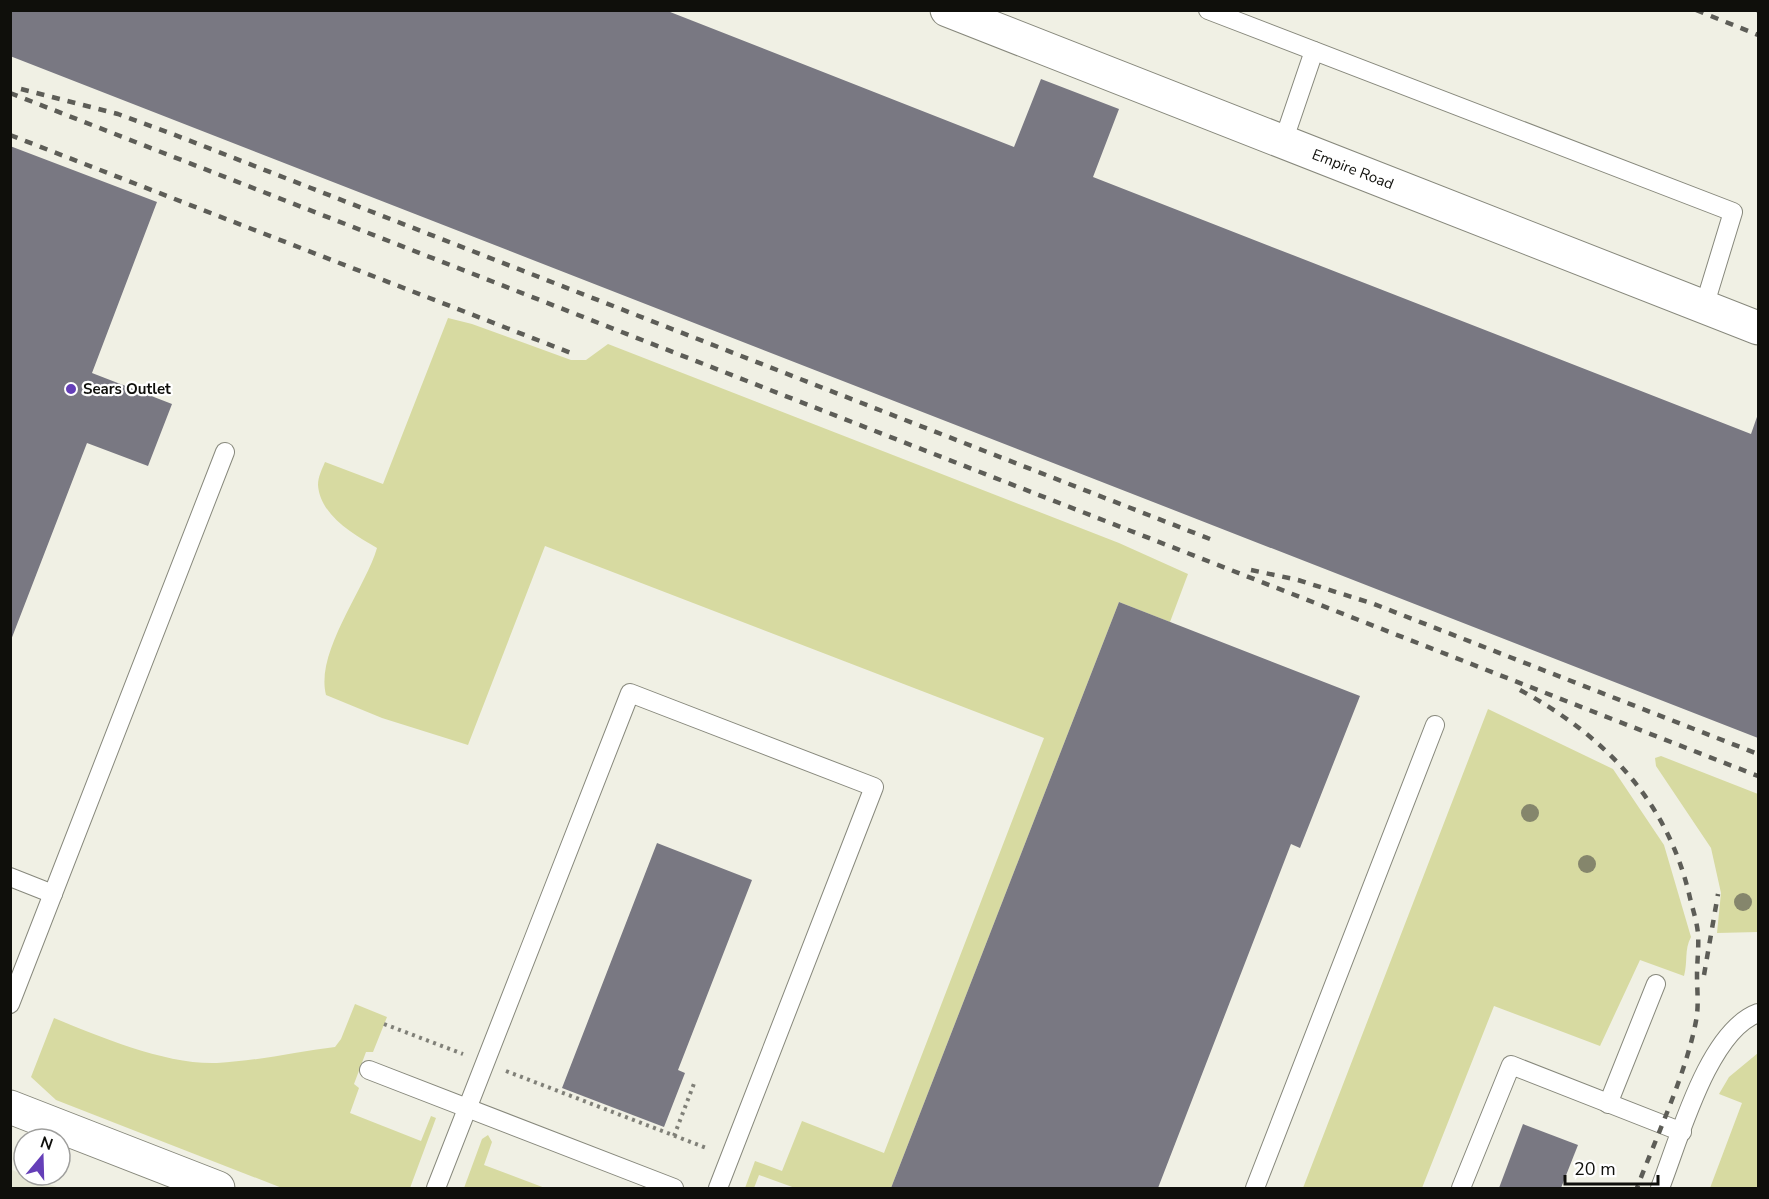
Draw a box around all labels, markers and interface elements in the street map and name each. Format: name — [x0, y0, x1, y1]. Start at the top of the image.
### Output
street label: Empire Road — [1309, 144, 1397, 194]
place label: Sears Outlet — [83, 379, 171, 399]
marker: Sears Outlet — [64, 382, 78, 396]
north arrow — [12, 1127, 72, 1187]
text: N — [37, 1131, 56, 1156]
scale bar — [1565, 1148, 1658, 1186]
text: 20 m — [1574, 1157, 1616, 1181]

